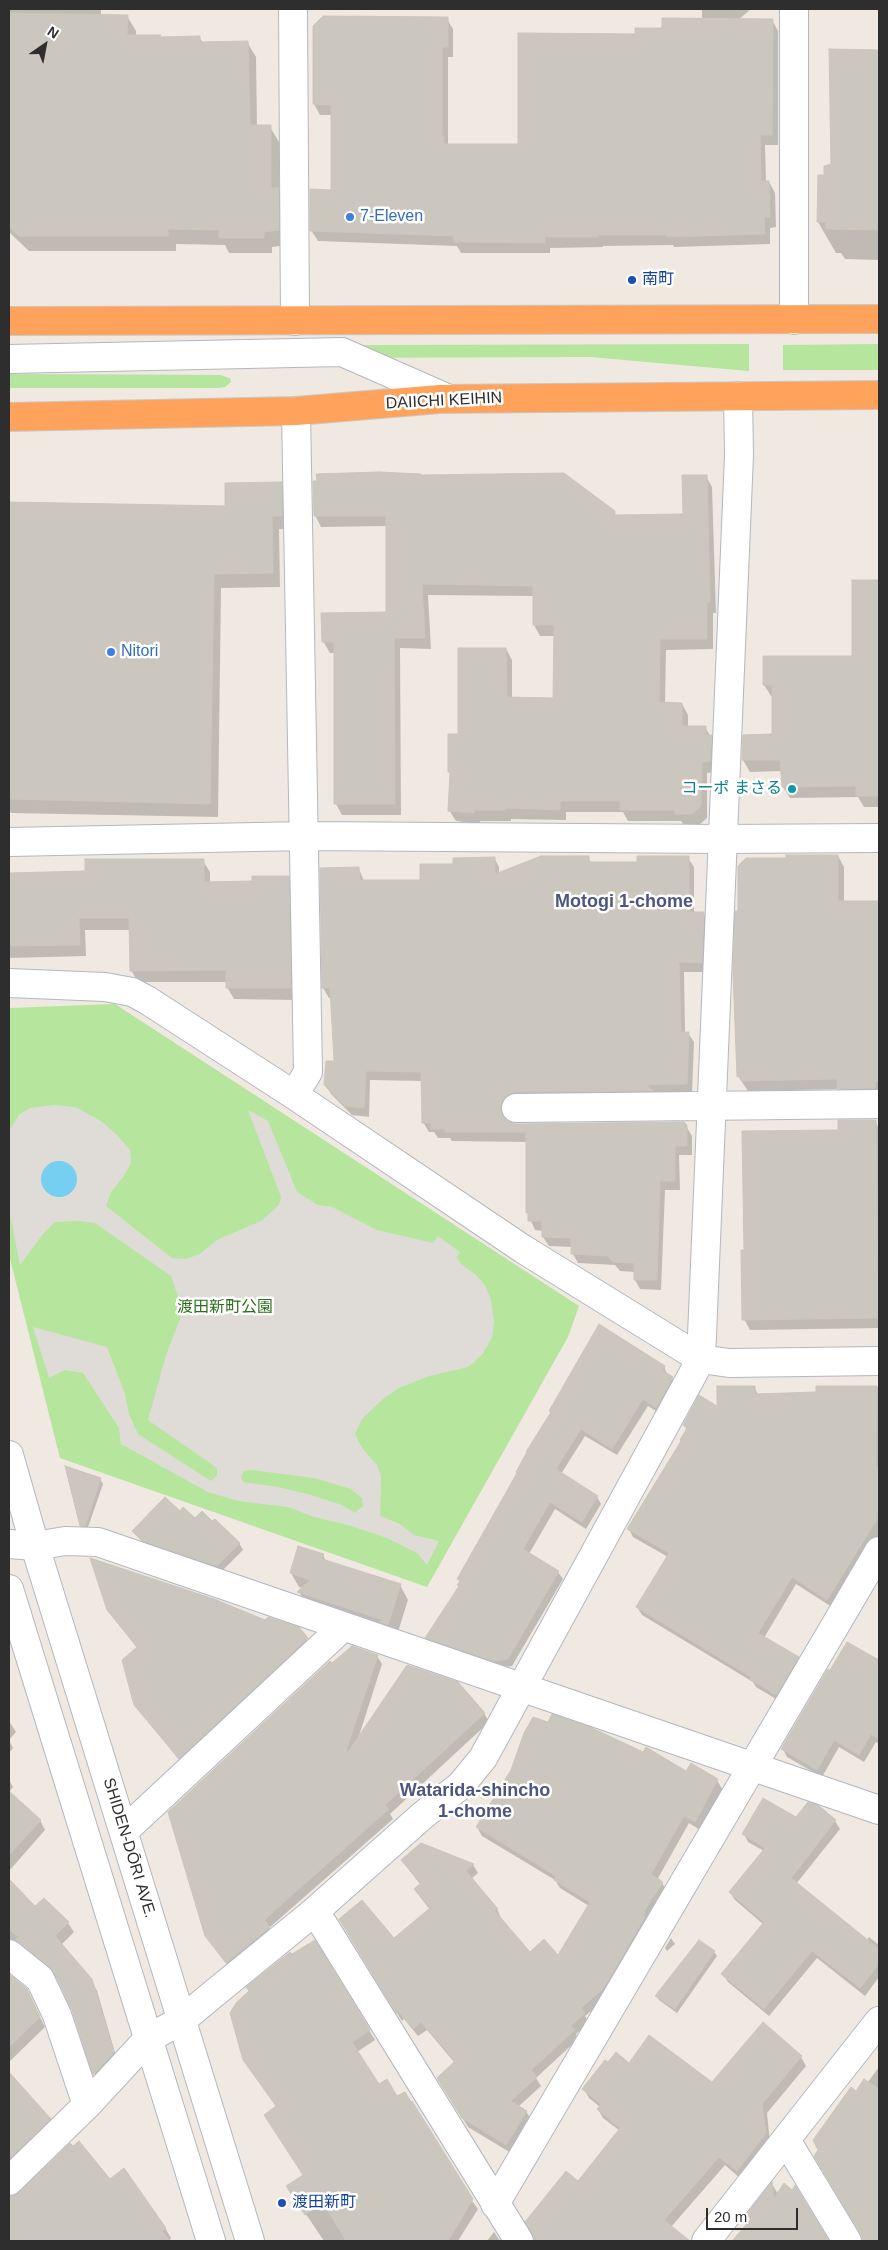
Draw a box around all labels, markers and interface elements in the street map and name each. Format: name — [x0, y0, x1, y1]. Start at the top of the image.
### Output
north arrow — [20, 20, 70, 70]
text: N — [45, 23, 62, 42]
place label: 7-Eleven — [360, 207, 423, 227]
marker: 7-Eleven — [344, 211, 356, 223]
place label: 南町 — [642, 270, 674, 290]
marker: 南町 — [626, 274, 638, 286]
street label: DAIICHI KEIHIN — [385, 388, 503, 414]
place label: Nitori — [121, 642, 158, 662]
marker: Nitori — [105, 646, 117, 658]
place label: コーポ まさる — [682, 779, 782, 799]
marker: コーポ まさる — [786, 783, 798, 795]
district label: Motogi 1-chome — [555, 891, 693, 913]
park label: 渡田新町公園 — [177, 1298, 273, 1318]
street label: SHIDEN-DŌRI AVE. — [99, 1776, 159, 1920]
district label: Watarida-shincho 1-chome — [400, 1780, 550, 1822]
place label: 渡田新町 — [292, 2193, 356, 2213]
marker: 渡田新町 — [276, 2197, 288, 2209]
scale bar — [708, 2198, 800, 2230]
text: 20 m — [714, 2208, 747, 2225]

